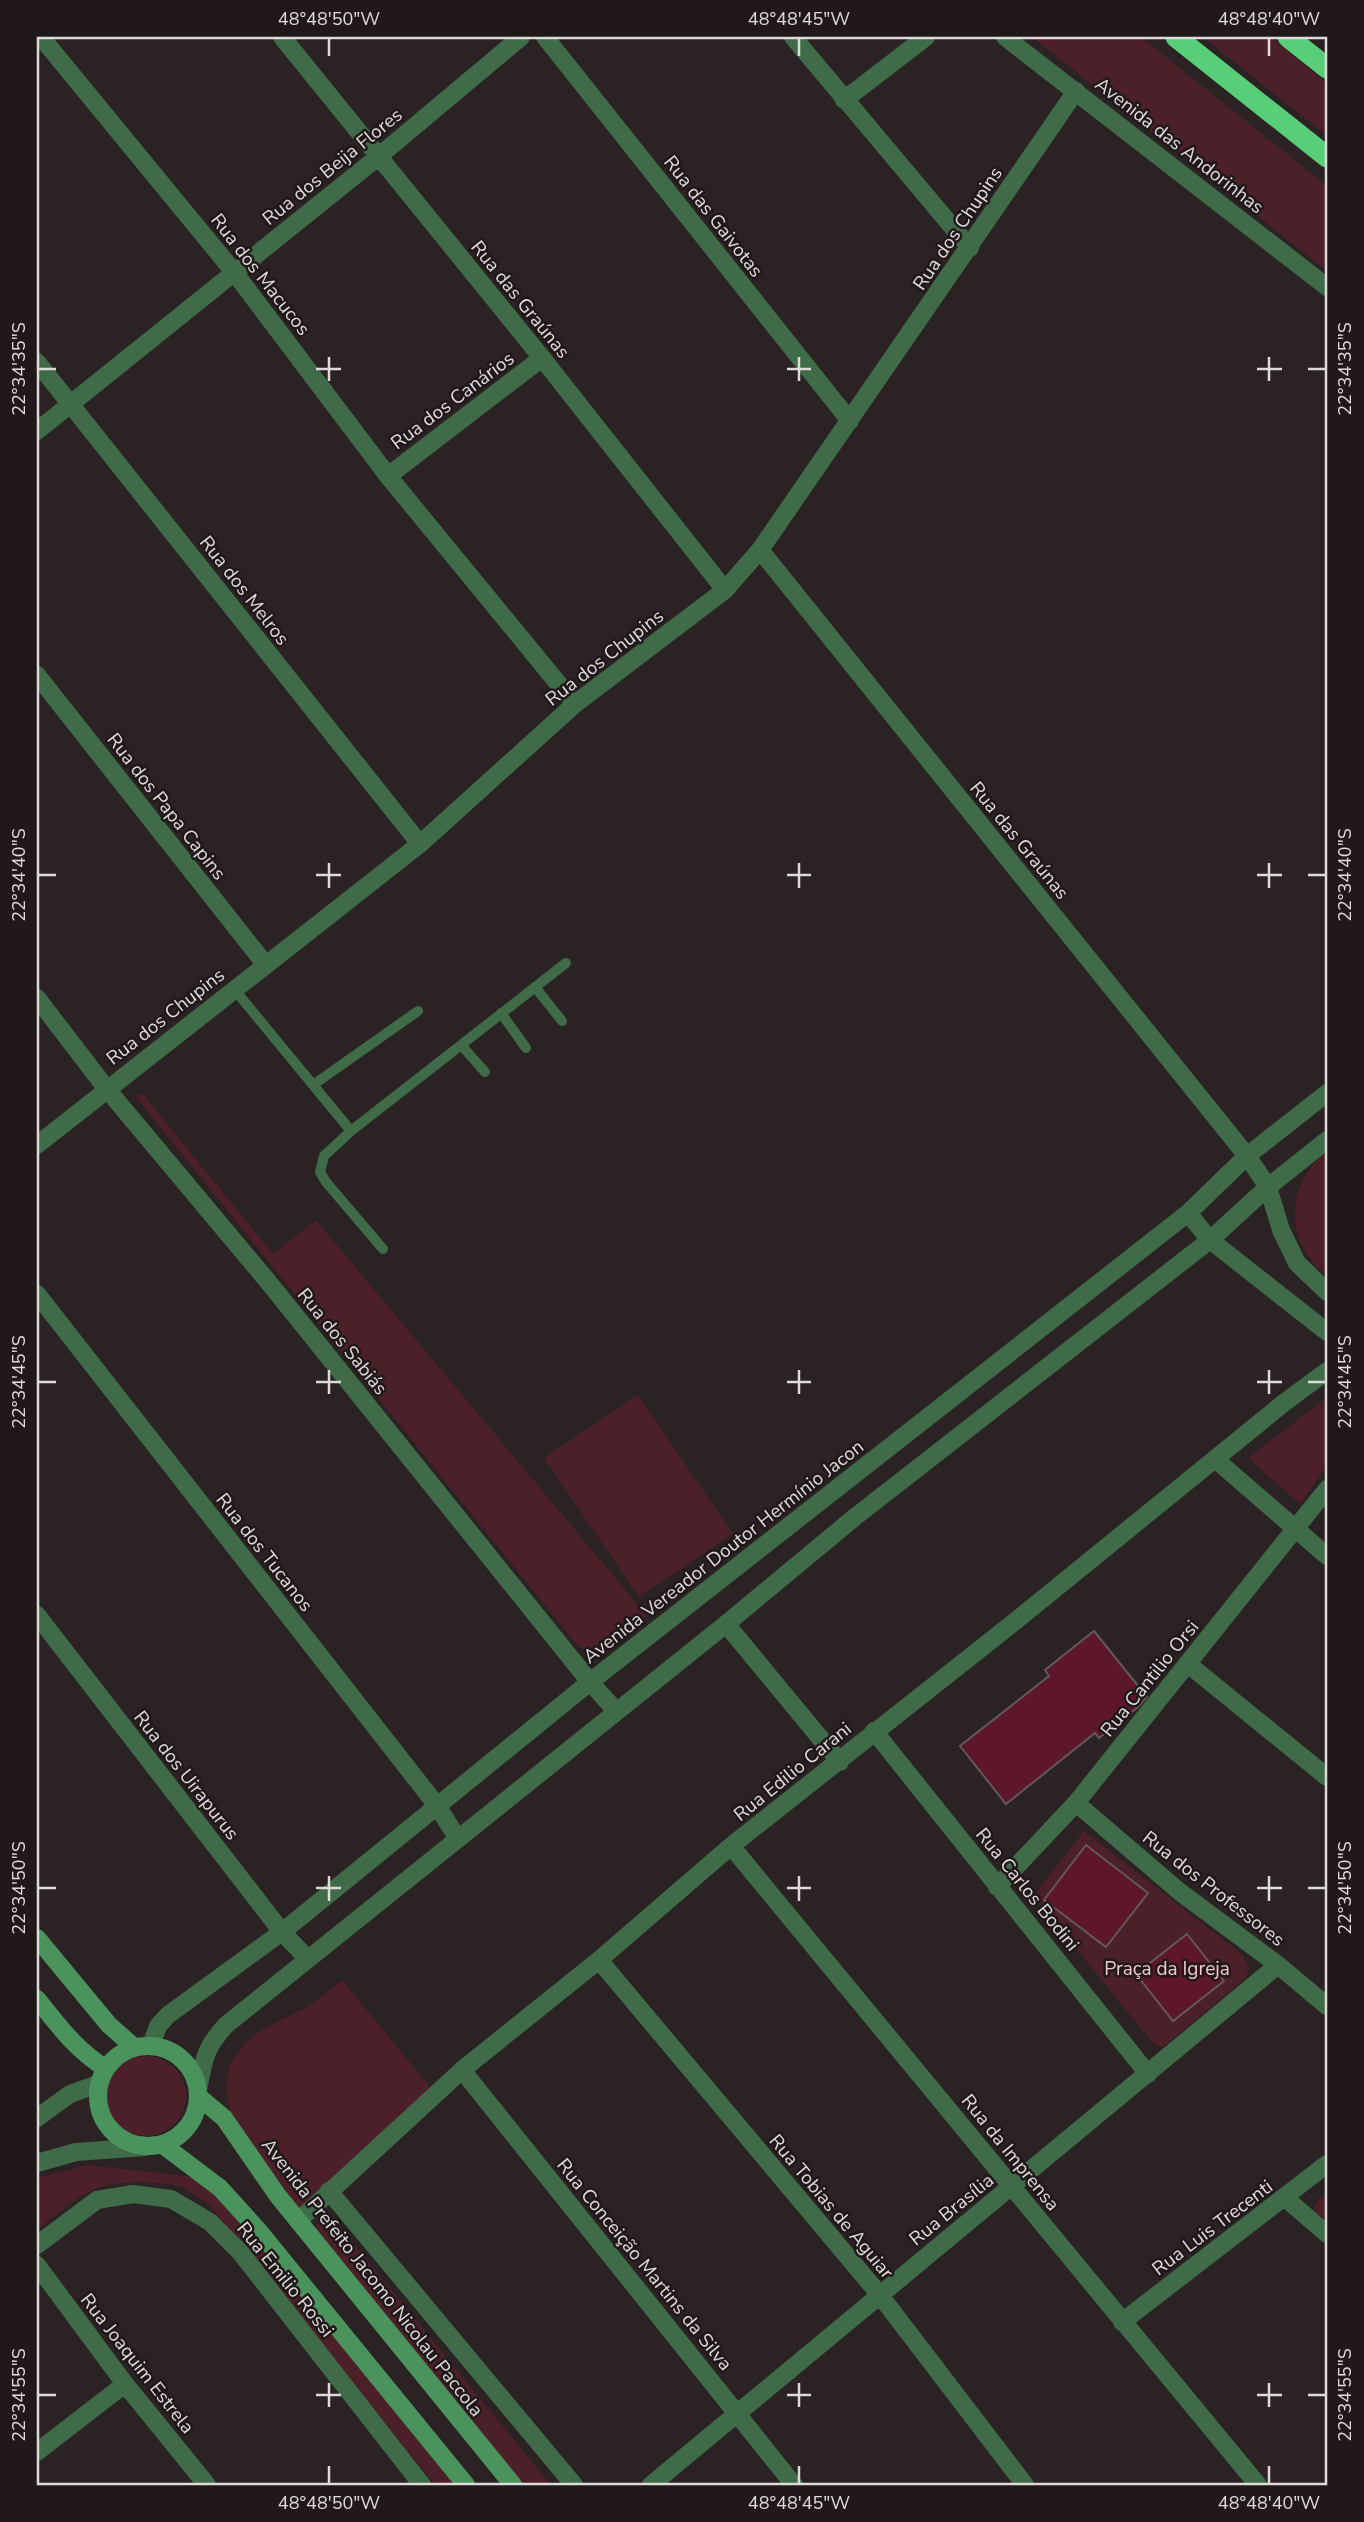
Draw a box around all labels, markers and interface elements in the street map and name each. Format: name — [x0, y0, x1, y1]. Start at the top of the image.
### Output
text: 48°48'50"W — [278, 7, 380, 31]
text: 48°48'45"W — [748, 7, 850, 31]
text: 48°48'40"W — [1218, 7, 1320, 31]
street label: Avenida das Andorinhas — [1090, 72, 1269, 220]
street label: Rua dos Beija Flores — [257, 102, 408, 231]
street label: Rua das Gaivotas — [657, 150, 769, 283]
street label: Rua dos Chupins — [907, 162, 1009, 295]
street label: Rua dos Macucos — [204, 208, 316, 341]
street label: Rua das Graúnas — [465, 235, 576, 364]
text: 22°34'35"S — [7, 322, 31, 416]
text: 22°34'35"S — [1333, 322, 1357, 416]
street label: Rua dos Canários — [386, 346, 520, 456]
street label: Rua dos Melros — [193, 530, 295, 651]
street label: Rua dos Chupins — [540, 603, 669, 712]
street label: Rua dos Papa Capins — [101, 728, 232, 885]
street label: Rua das Graúnas — [964, 776, 1075, 905]
text: 22°34'40"S — [7, 828, 31, 922]
text: 22°34'40"S — [1333, 828, 1357, 922]
street label: Rua dos Chupins — [101, 962, 230, 1071]
street label: Rua dos Sabiás — [291, 1283, 393, 1400]
text: 22°34'45"S — [7, 1335, 31, 1429]
text: 22°34'45"S — [1333, 1335, 1357, 1429]
street label: Avenida Vereador Doutor Hermínio Jacon — [578, 1434, 869, 1670]
street label: Rua dos Tucanos — [210, 1488, 319, 1617]
street label: Rua Cantilio Orsi — [1095, 1615, 1205, 1742]
street label: Rua dos Uirapurus — [128, 1706, 245, 1846]
street label: Rua Edilio Carani — [728, 1716, 857, 1827]
street label: Rua Carlos Bodini — [969, 1822, 1085, 1957]
street label: Rua dos Professores — [1137, 1825, 1290, 1953]
text: 22°34'50"S — [7, 1841, 31, 1935]
text: 22°34'50"S — [1333, 1841, 1357, 1935]
park label: Praça da Igreja — [1104, 1956, 1230, 1982]
street label: Rua da Imprensa — [955, 2089, 1065, 2217]
street label: Rua Tobias de Aguiar — [763, 2129, 900, 2285]
street label: Avenida Prefeito Jacomo Nicolau Paccola — [255, 2133, 489, 2422]
street label: Rua Conceição Martins da Silva — [550, 2153, 738, 2376]
street label: Rua Brasília — [904, 2168, 999, 2252]
street label: Rua Luis Trecenti — [1147, 2174, 1278, 2282]
street label: Rua Emilio Rossi — [231, 2217, 340, 2343]
street label: Rua Joaquim Estrela — [74, 2288, 200, 2439]
text: 22°34'55"S — [7, 2348, 31, 2442]
text: 22°34'55"S — [1333, 2348, 1357, 2442]
text: 48°48'50"W — [278, 2491, 380, 2515]
text: 48°48'45"W — [748, 2491, 850, 2515]
text: 48°48'40"W — [1218, 2491, 1320, 2515]

